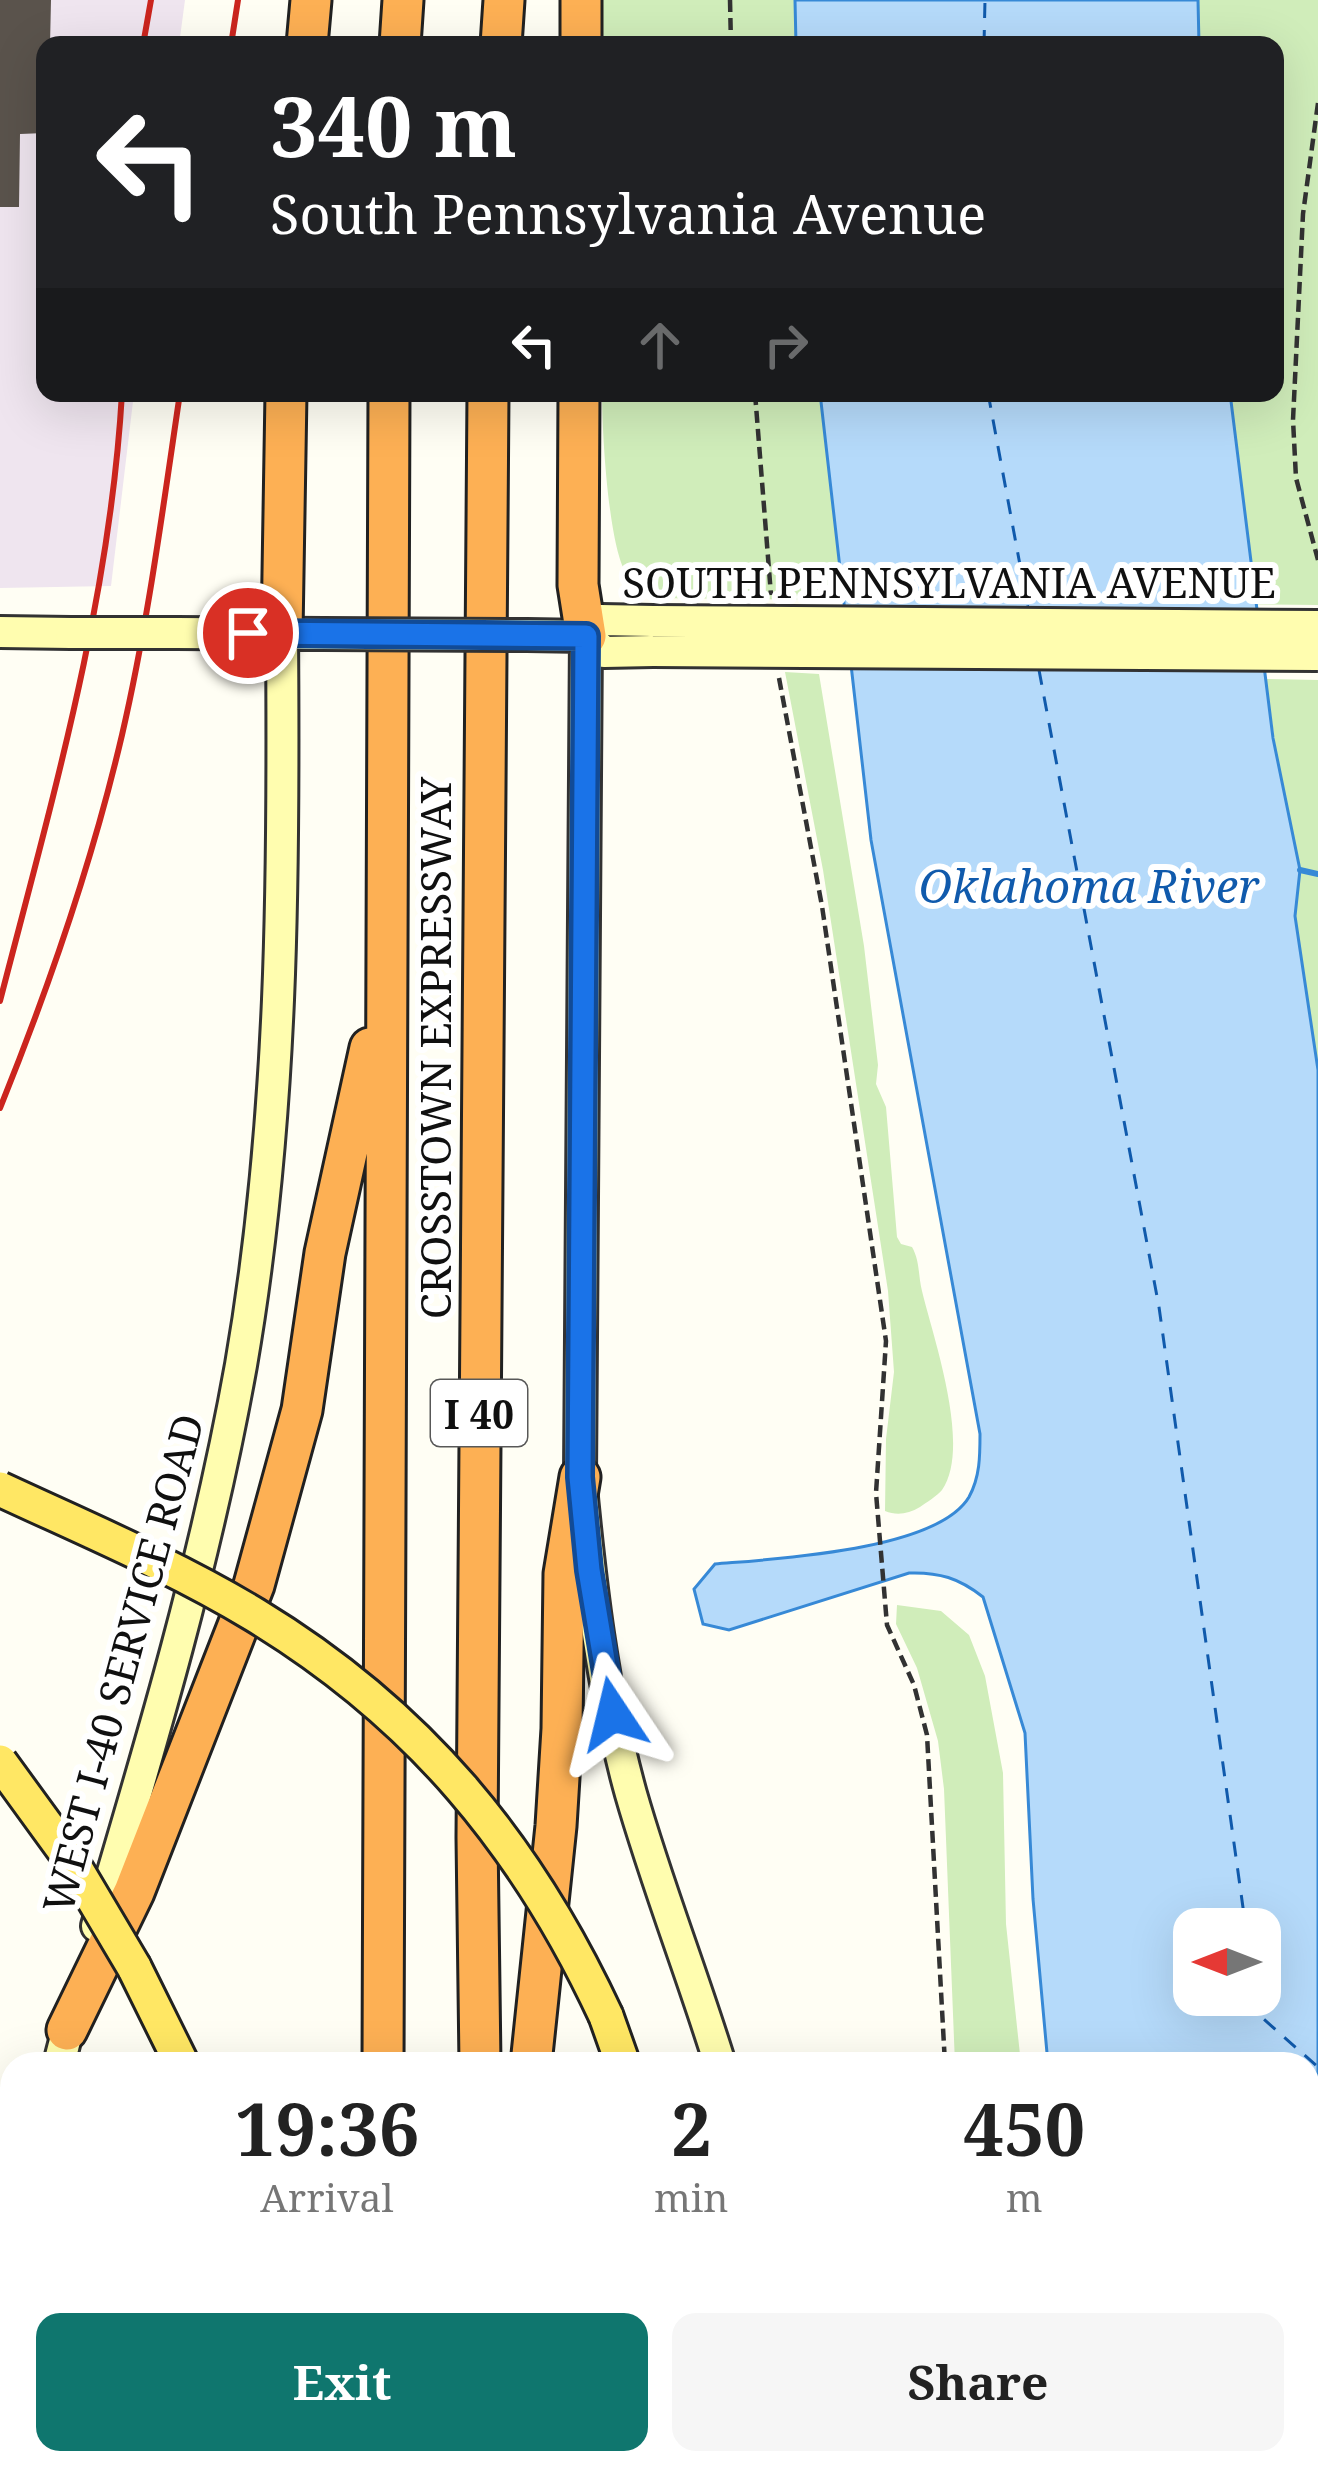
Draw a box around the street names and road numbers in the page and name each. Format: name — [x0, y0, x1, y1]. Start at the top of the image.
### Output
street label: SOUTH PENNSYLVANIA AVENUE — [622, 553, 1276, 610]
street label: CROSSTOWN EXPRESSWAY — [406, 776, 463, 1319]
road number: I 40 — [431, 1380, 527, 1446]
street label: WEST I-40 SERVICE ROAD — [28, 1407, 216, 1919]

